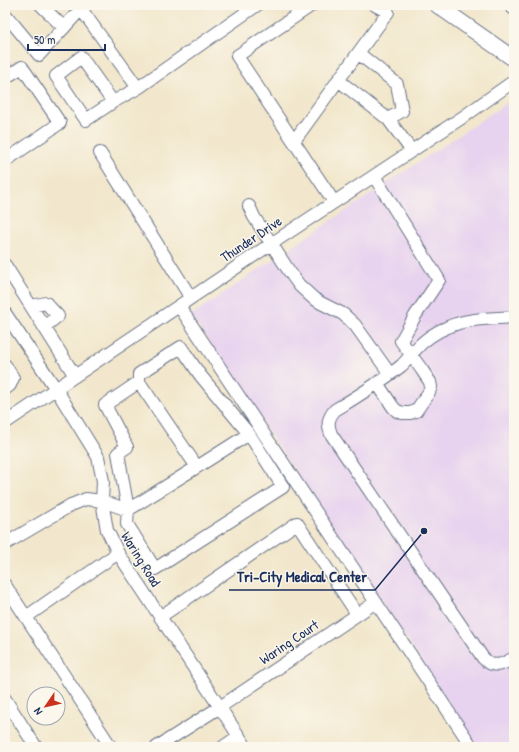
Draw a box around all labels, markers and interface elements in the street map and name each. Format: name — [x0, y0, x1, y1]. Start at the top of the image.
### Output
scale bar — [28, 26, 105, 52]
text: 50 m — [34, 31, 55, 48]
street label: Thunder Drive — [216, 211, 286, 266]
street label: Waring Road — [116, 528, 166, 591]
callout: Tri-City Medical Center — [229, 563, 375, 590]
text: Tri-City Medical Center — [236, 566, 367, 588]
street label: Waring Court — [255, 615, 323, 669]
north arrow — [26, 686, 66, 726]
text: N — [30, 705, 45, 718]

